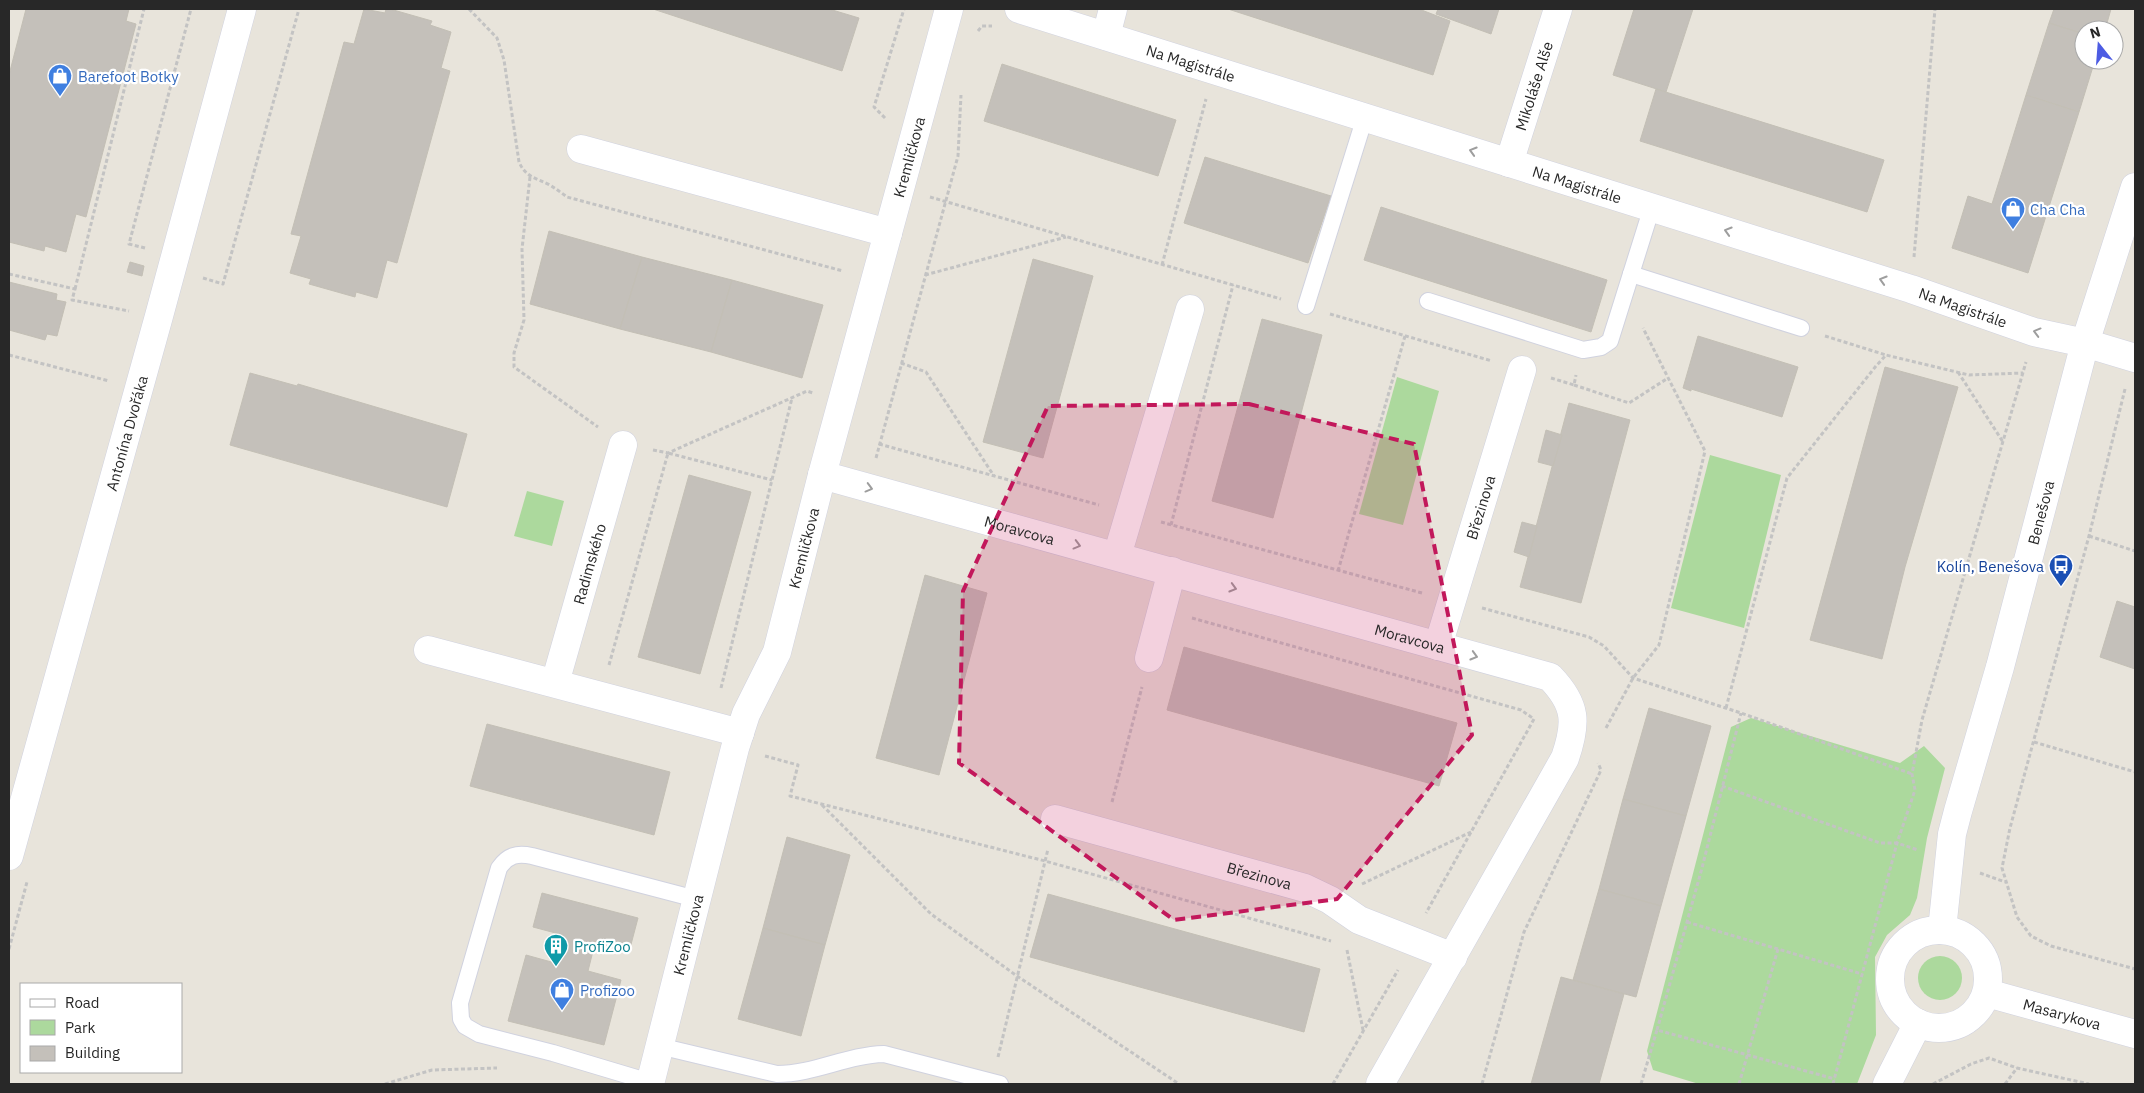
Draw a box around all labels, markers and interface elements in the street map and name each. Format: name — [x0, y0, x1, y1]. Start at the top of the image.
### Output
north arrow — [2074, 20, 2124, 70]
text: N — [2088, 22, 2103, 43]
street label: Mikoláše Alše — [1510, 39, 1557, 133]
street label: Na Magistrále — [1144, 40, 1238, 86]
shop icon: Barefoot Botky — [47, 63, 73, 97]
place label: Barefoot Botky — [78, 67, 179, 86]
street label: Kremličkova — [889, 114, 929, 199]
one-way arrow — [1470, 147, 1478, 157]
street label: Na Magistrále — [1530, 161, 1624, 207]
shop icon: Cha Cha — [2000, 196, 2026, 230]
place label: Cha Cha — [2030, 200, 2085, 219]
one-way arrow — [1725, 227, 1733, 237]
one-way arrow — [1880, 276, 1888, 286]
street label: Na Magistrále — [1916, 283, 2010, 331]
one-way arrow — [2034, 328, 2042, 338]
street label: Antonína Dvořáka — [101, 373, 152, 493]
street label: Březinova — [1461, 473, 1499, 542]
street label: Benešova — [2023, 478, 2058, 547]
one-way arrow — [865, 482, 874, 493]
street label: Kremličkova — [784, 505, 823, 590]
street label: Moravcova — [982, 511, 1057, 549]
street label: Radimského — [569, 521, 610, 606]
one-way arrow — [1072, 539, 1081, 550]
bus stop icon: Kolín, Benešova — [2048, 553, 2074, 587]
place label: Kolín, Benešova — [1937, 557, 2044, 576]
one-way arrow — [1229, 583, 1237, 593]
street label: Moravcova — [1372, 619, 1447, 657]
one-way arrow — [1469, 650, 1478, 660]
street label: Březinova — [1225, 857, 1294, 893]
street label: Kremličkova — [668, 892, 707, 977]
building icon: ProfiZoo — [543, 933, 569, 967]
place label: ProfiZoo — [574, 937, 631, 956]
shop icon: Profizoo — [549, 977, 575, 1011]
place label: Profizoo — [580, 981, 635, 1000]
legend — [20, 983, 182, 1073]
text: Road — [65, 993, 100, 1012]
street label: Masarykova — [2021, 994, 2103, 1034]
text: Park — [65, 1018, 95, 1037]
text: Building — [65, 1043, 120, 1062]

